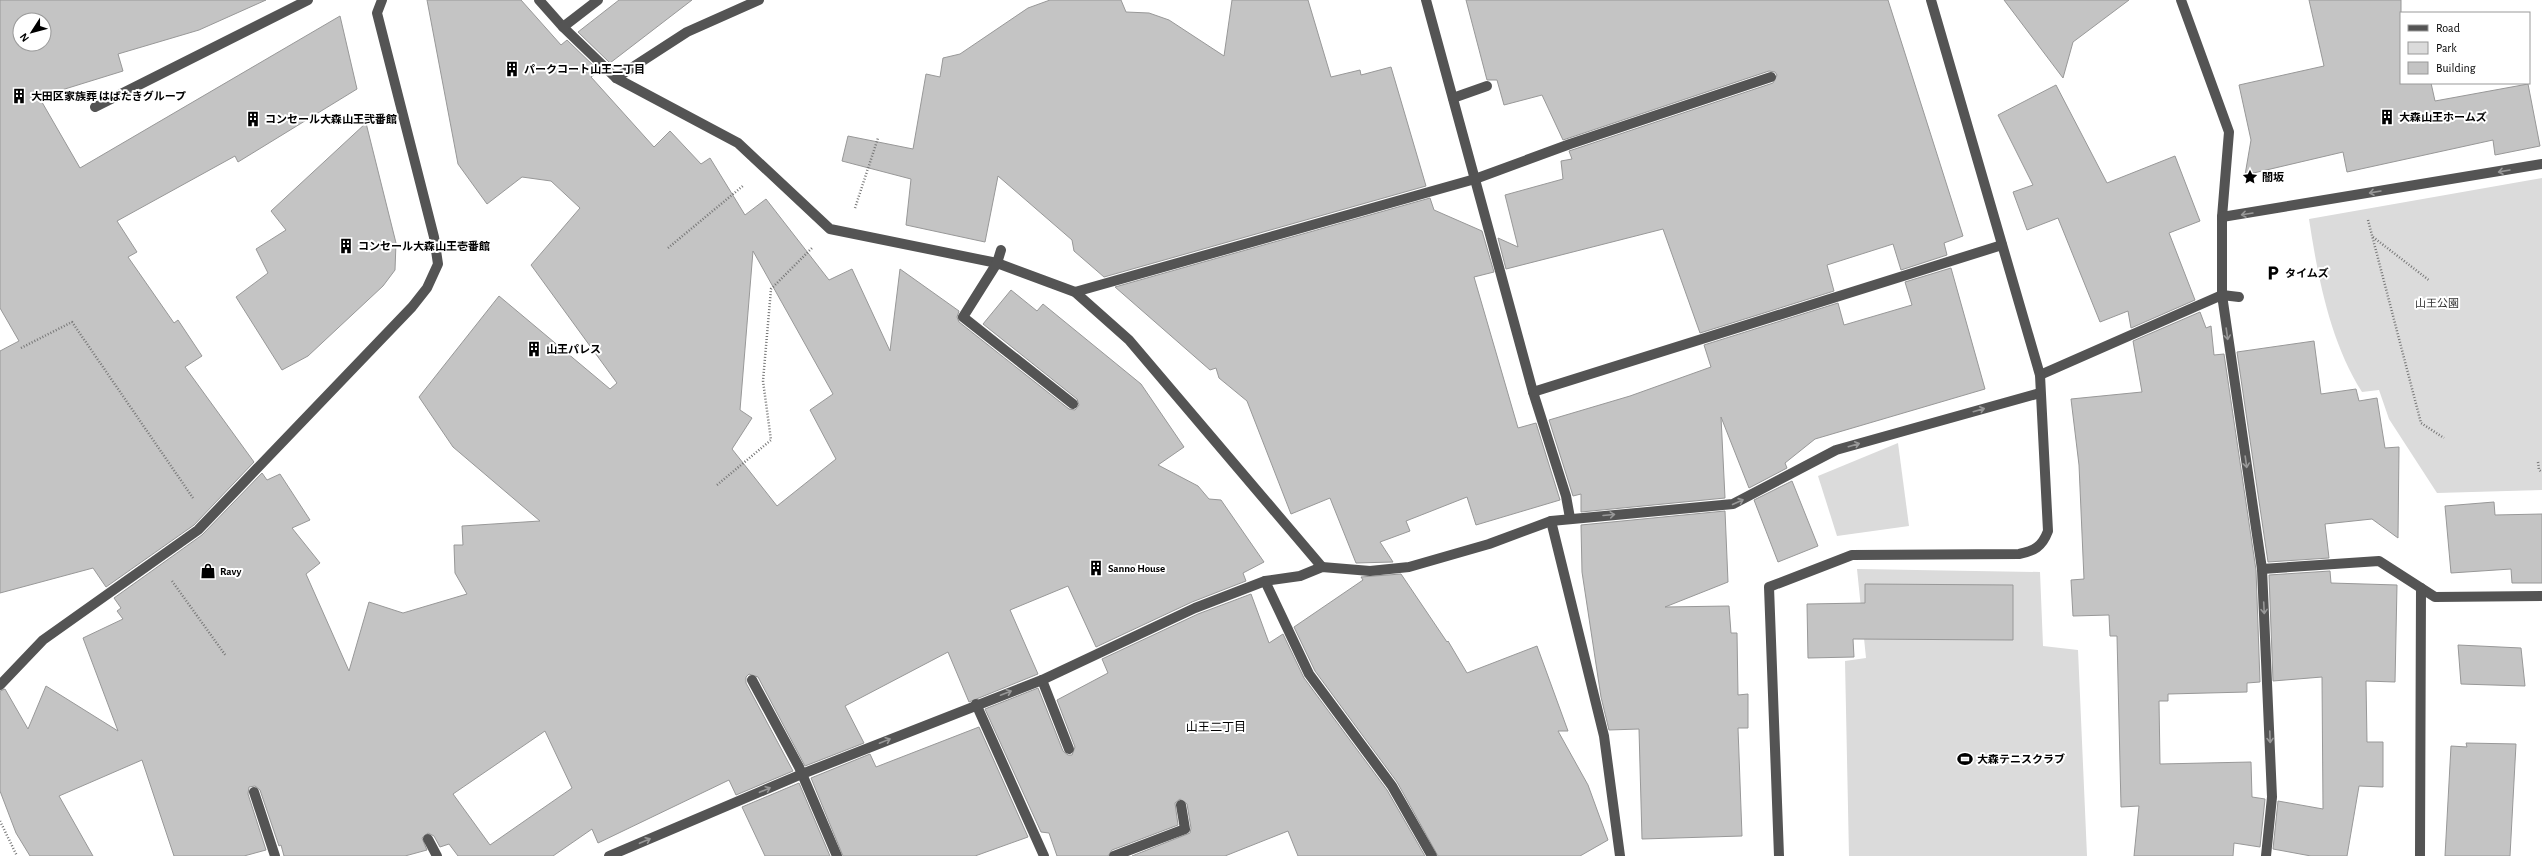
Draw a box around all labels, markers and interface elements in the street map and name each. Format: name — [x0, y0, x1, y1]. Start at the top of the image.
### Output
north arrow — [12, 12, 52, 52]
legend — [2400, 12, 2530, 84]
text: Road — [2436, 22, 2460, 34]
text: N — [18, 31, 31, 44]
text: Park — [2436, 42, 2457, 54]
building icon: パークコート山王二丁目 — [503, 60, 521, 78]
text: Building — [2436, 62, 2476, 74]
place label: パークコート山王二丁目 — [524, 64, 645, 75]
building icon: 大田区家族葬 はばたきグループ — [10, 87, 28, 105]
place label: 大田区家族葬 はばたきグループ — [31, 90, 186, 102]
building icon: 大森山王ホームズ — [2378, 108, 2396, 126]
building icon: コンセール大森山王弐番館 — [244, 110, 262, 128]
place label: 大森山王ホームズ — [2399, 111, 2487, 123]
place label: コンセール大森山王弐番館 — [265, 113, 397, 125]
one-way arrow — [2497, 167, 2510, 175]
place icon: 闇坂 — [2241, 168, 2259, 186]
place label: 闇坂 — [2262, 172, 2284, 183]
one-way arrow — [2369, 188, 2382, 196]
one-way arrow — [2241, 210, 2254, 218]
building icon: コンセール大森山王壱番館 — [337, 237, 355, 255]
place label: コンセール大森山王壱番館 — [358, 240, 490, 252]
parking icon: タイムズ — [2264, 264, 2282, 282]
place label: タイムズ — [2285, 267, 2329, 279]
park label: 山王公園 — [2415, 297, 2459, 309]
one-way arrow — [2223, 327, 2231, 340]
building icon: 山王パレス — [525, 340, 543, 358]
place label: 山王パレス — [546, 344, 601, 355]
one-way arrow — [1973, 406, 1986, 413]
one-way arrow — [1847, 441, 1860, 448]
one-way arrow — [2242, 455, 2250, 468]
one-way arrow — [1731, 497, 1743, 505]
one-way arrow — [1602, 511, 1615, 518]
building icon: Sanno House — [1087, 559, 1105, 577]
shop icon: Ravy — [199, 562, 217, 580]
place label: Sanno House — [1108, 563, 1165, 574]
place label: Ravy — [220, 566, 241, 577]
one-way arrow — [2260, 601, 2268, 614]
one-way arrow — [999, 689, 1011, 697]
district label: 山王二丁目 — [1186, 721, 1246, 733]
one-way arrow — [2266, 730, 2274, 743]
one-way arrow — [878, 737, 890, 744]
sports icon: 大森テニスクラブ — [1956, 750, 1974, 768]
place label: 大森テニスクラブ — [1977, 753, 2065, 765]
one-way arrow — [758, 786, 770, 793]
one-way arrow — [638, 837, 650, 844]

